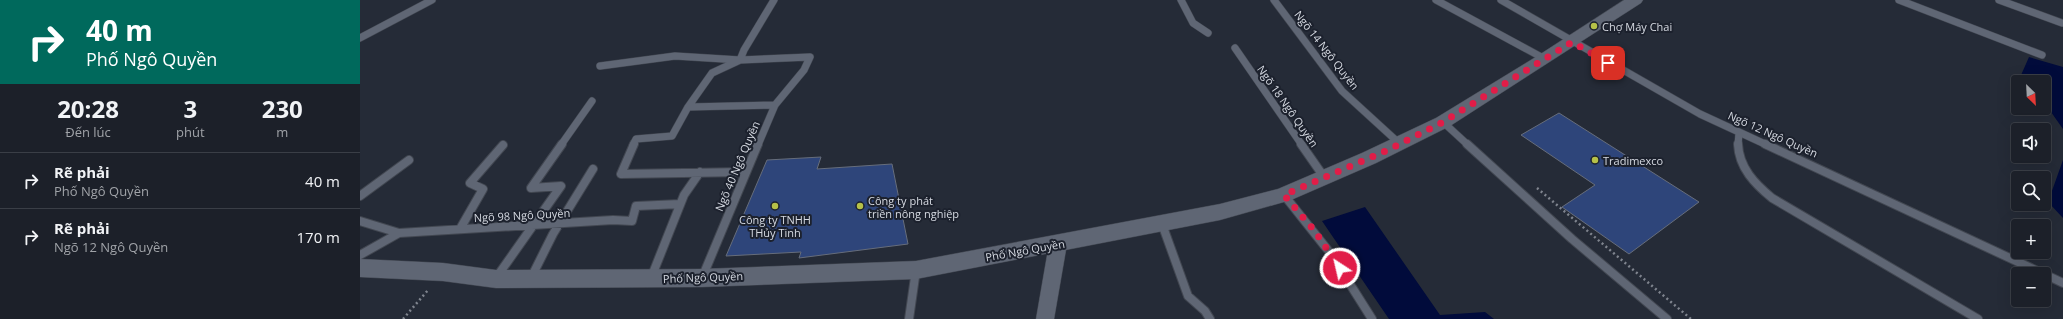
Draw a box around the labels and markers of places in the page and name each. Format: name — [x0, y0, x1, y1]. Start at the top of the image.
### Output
place label: Chợ Máy Chai — [1602, 19, 1672, 34]
marker: Chợ Máy Chai — [1589, 21, 1599, 31]
pin — [1591, 46, 1625, 80]
place label: Tradimexco — [1603, 153, 1664, 168]
marker: Tradimexco — [1590, 155, 1600, 165]
place label: Công ty phát triền nông nghiệp — [868, 193, 959, 221]
marker: Công ty TNHH THủy Tinh — [770, 201, 780, 211]
marker: Công ty phát triền nông nghiệp — [855, 201, 865, 211]
place label: Công ty TNHH THủy Tinh — [739, 212, 811, 240]

